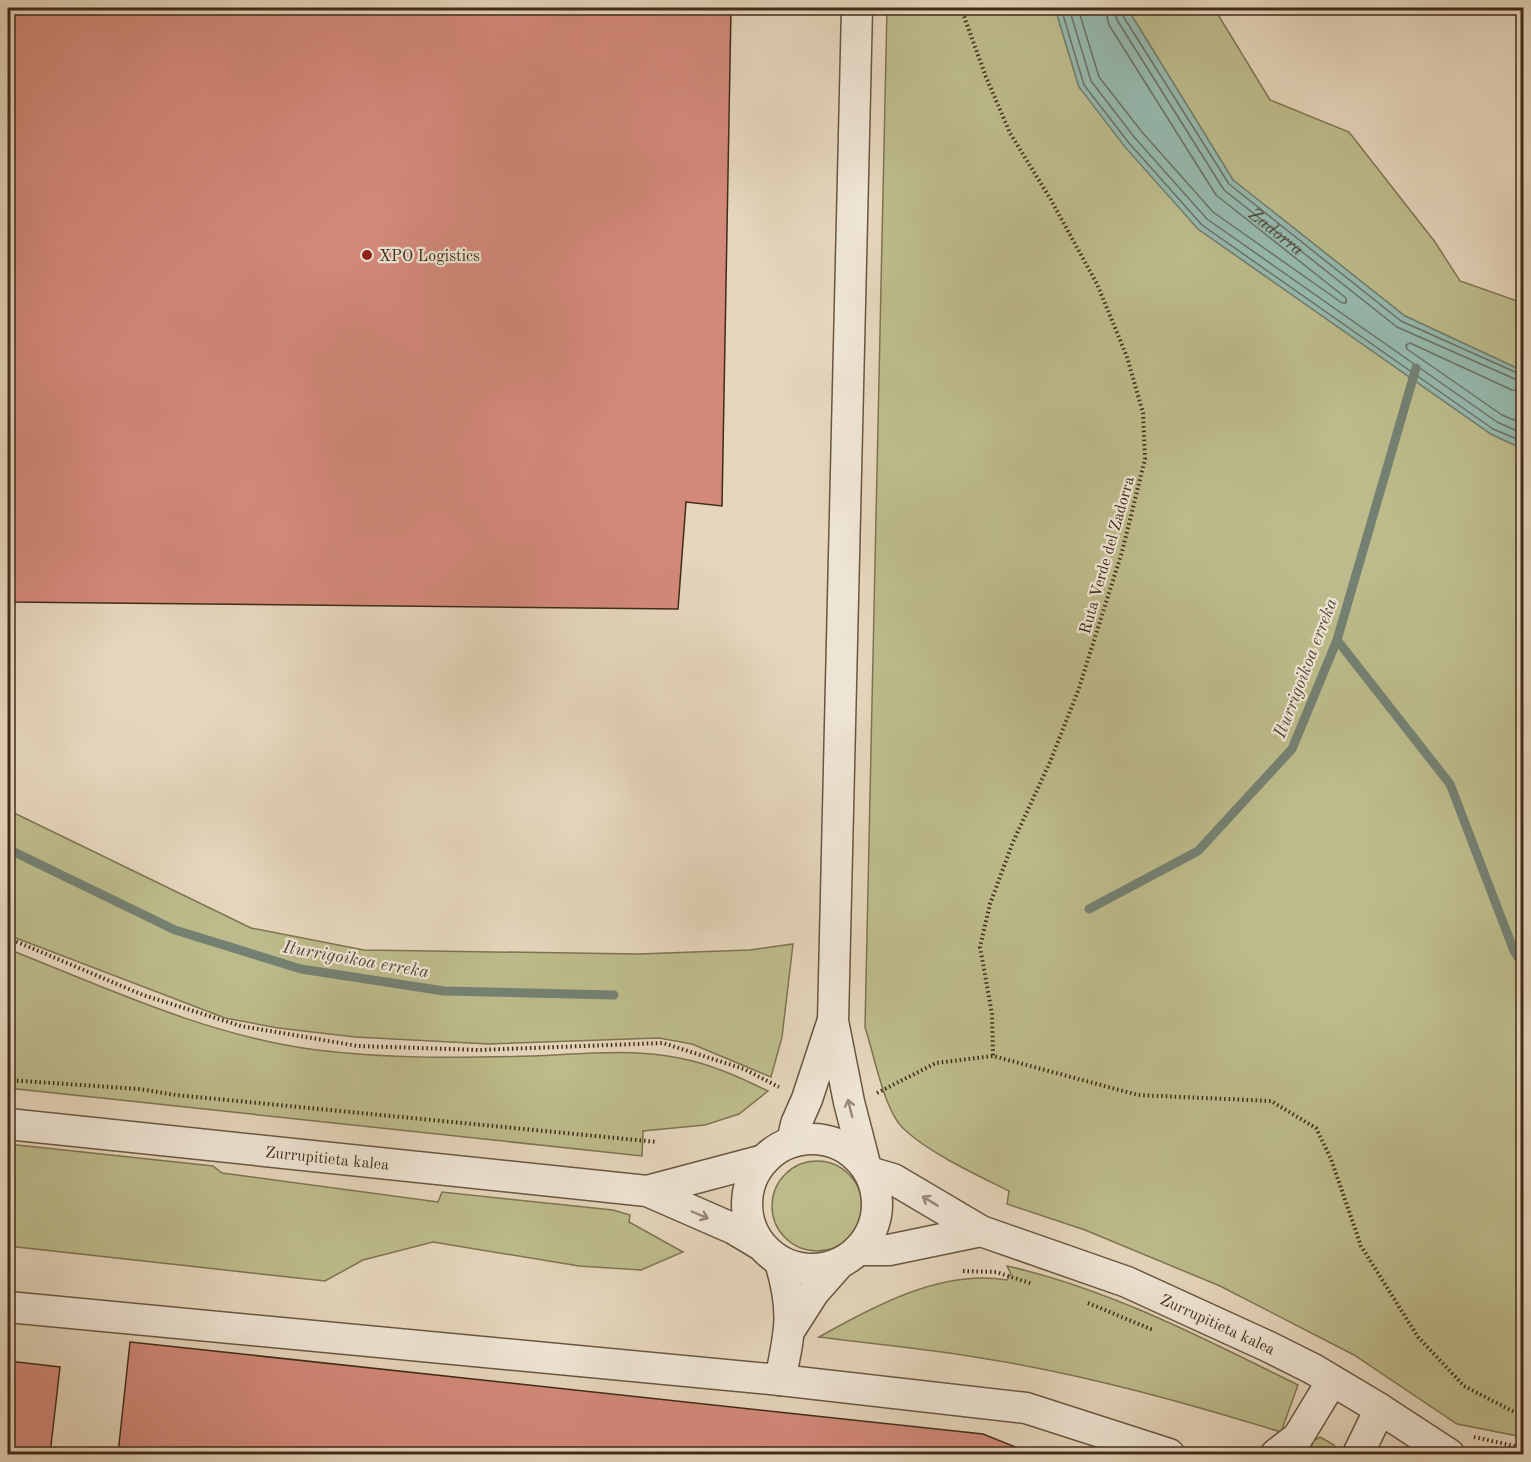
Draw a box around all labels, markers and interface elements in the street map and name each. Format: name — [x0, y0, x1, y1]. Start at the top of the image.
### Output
water label: Zadorra — [1245, 205, 1307, 260]
marker: XPO Logistics — [360, 248, 374, 262]
place label: XPO Logistics — [379, 249, 480, 265]
street label: Ruta Verde del Zadorra — [1078, 475, 1138, 636]
water label: Iturrigoikoa erreka — [1271, 596, 1341, 742]
water label: Iturrigoikoa erreka — [280, 938, 431, 982]
one-way arrow — [844, 1099, 856, 1118]
street label: Zurrupitieta kalea — [264, 1145, 390, 1174]
one-way arrow — [922, 1195, 939, 1207]
one-way arrow — [691, 1210, 709, 1221]
street label: Zurrupitieta kalea — [1157, 1292, 1277, 1359]

